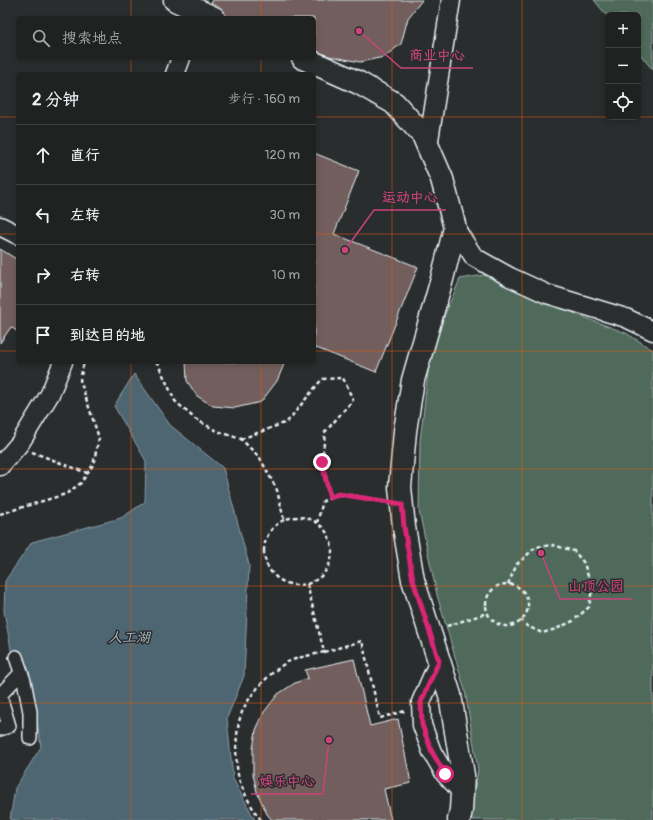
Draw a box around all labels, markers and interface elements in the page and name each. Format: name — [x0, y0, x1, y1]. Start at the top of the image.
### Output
map controls — [605, 12, 641, 120]
button: + — [605, 12, 641, 48]
search box — [16, 16, 316, 60]
icon: search — [30, 27, 52, 49]
text: 搜索地点 — [62, 29, 122, 48]
callout: 商业中心 — [401, 42, 473, 68]
text: 商业中心 — [409, 47, 465, 64]
button: − — [605, 48, 641, 84]
button: locate — [605, 84, 641, 120]
text: 2 分钟 — [32, 89, 79, 110]
text: 步行 · 160 m — [228, 91, 300, 107]
icon: ahead — [32, 144, 54, 166]
text: 直行 — [70, 146, 100, 165]
text: 120 m — [264, 147, 300, 163]
callout: 运动中心 — [374, 184, 446, 210]
text: 运动中心 — [382, 189, 438, 206]
icon: left — [32, 204, 54, 226]
text: 左转 — [70, 206, 100, 225]
text: 30 m — [270, 207, 300, 223]
icon: right — [32, 264, 54, 286]
text: 右转 — [70, 266, 100, 285]
text: 10 m — [272, 267, 300, 283]
icon: arrive — [32, 324, 54, 346]
text: 到达目的地 — [70, 326, 145, 345]
route end — [313, 453, 331, 471]
callout: 山顶公园 — [560, 573, 632, 599]
text: 山顶公园 — [568, 578, 624, 595]
water label: 人工湖 — [108, 629, 152, 646]
route start — [436, 765, 454, 783]
callout: 娱乐中心 — [251, 768, 323, 794]
text: 娱乐中心 — [259, 773, 315, 790]

